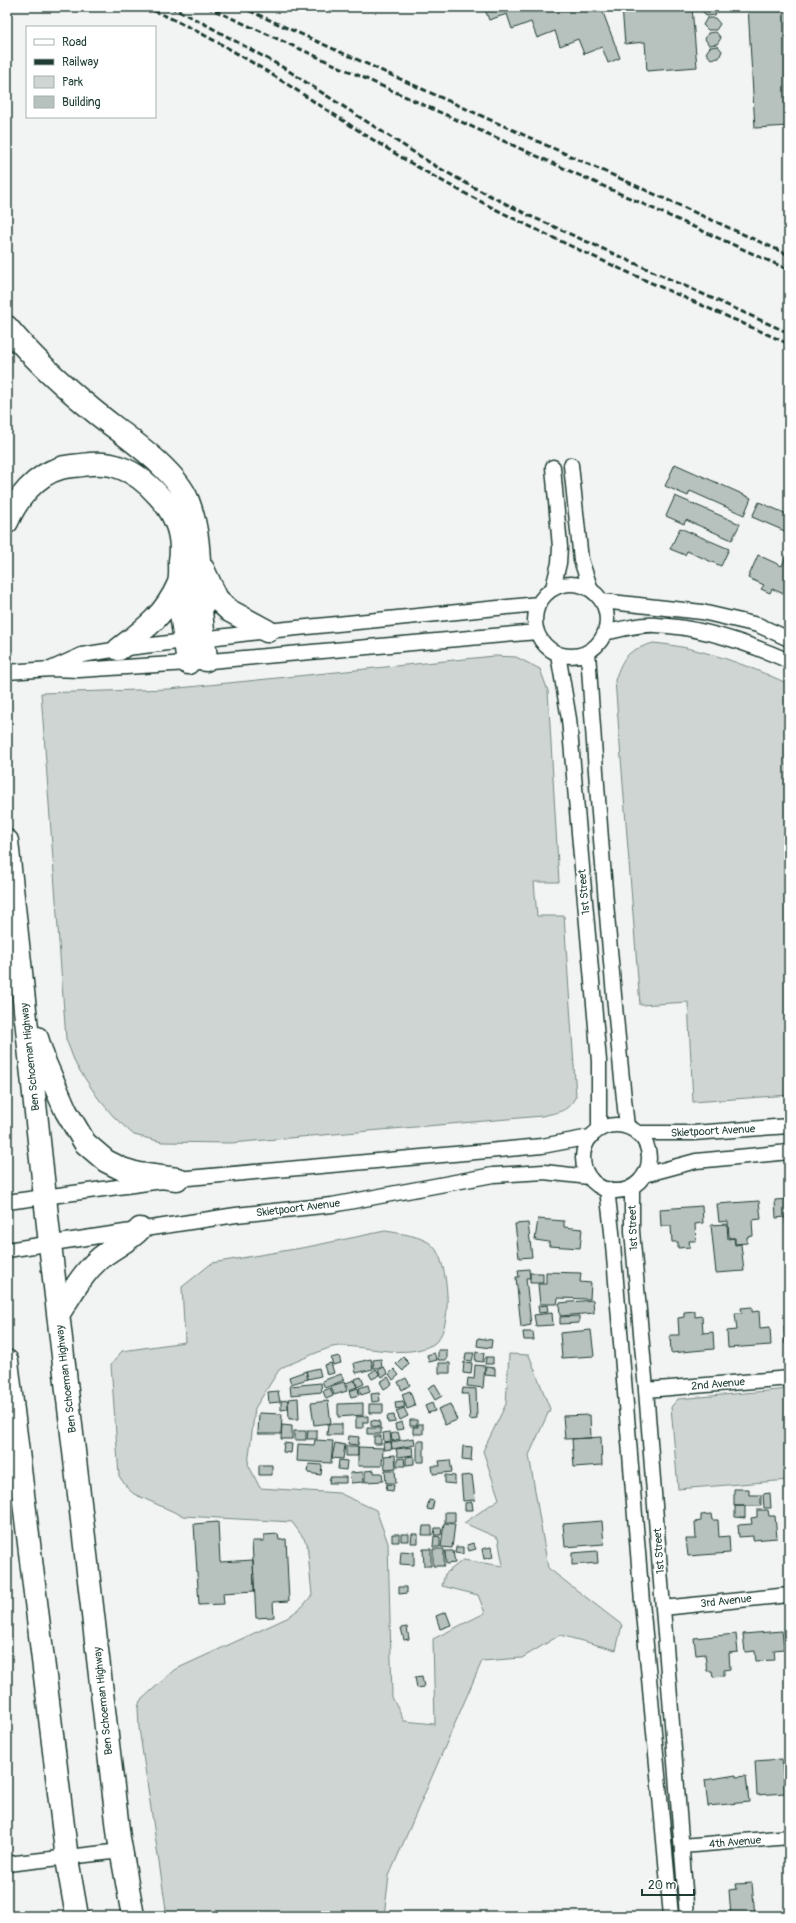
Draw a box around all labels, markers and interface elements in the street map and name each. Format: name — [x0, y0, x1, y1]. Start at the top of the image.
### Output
legend — [26, 26, 156, 118]
text: Road — [62, 35, 87, 50]
text: Railway — [62, 55, 98, 70]
text: Park — [62, 75, 83, 90]
text: Building — [62, 95, 101, 110]
street label: 1st Street — [575, 868, 592, 915]
street label: Ben Schoeman Highway — [18, 1002, 42, 1112]
street label: Skietpoort Avenue — [671, 1122, 756, 1140]
street label: Skietpoort Avenue — [255, 1196, 341, 1220]
street label: 1st Street — [626, 1204, 640, 1251]
street label: Ben Schoeman Highway — [53, 1324, 79, 1434]
street label: 2nd Avenue — [691, 1375, 746, 1393]
street label: 1st Street — [651, 1527, 667, 1574]
street label: 3rd Avenue — [700, 1592, 753, 1610]
street label: Ben Schoeman Highway — [91, 1646, 115, 1756]
street label: 4th Avenue — [708, 1833, 762, 1851]
scale bar — [642, 1871, 694, 1897]
text: 20 m — [648, 1878, 677, 1893]

